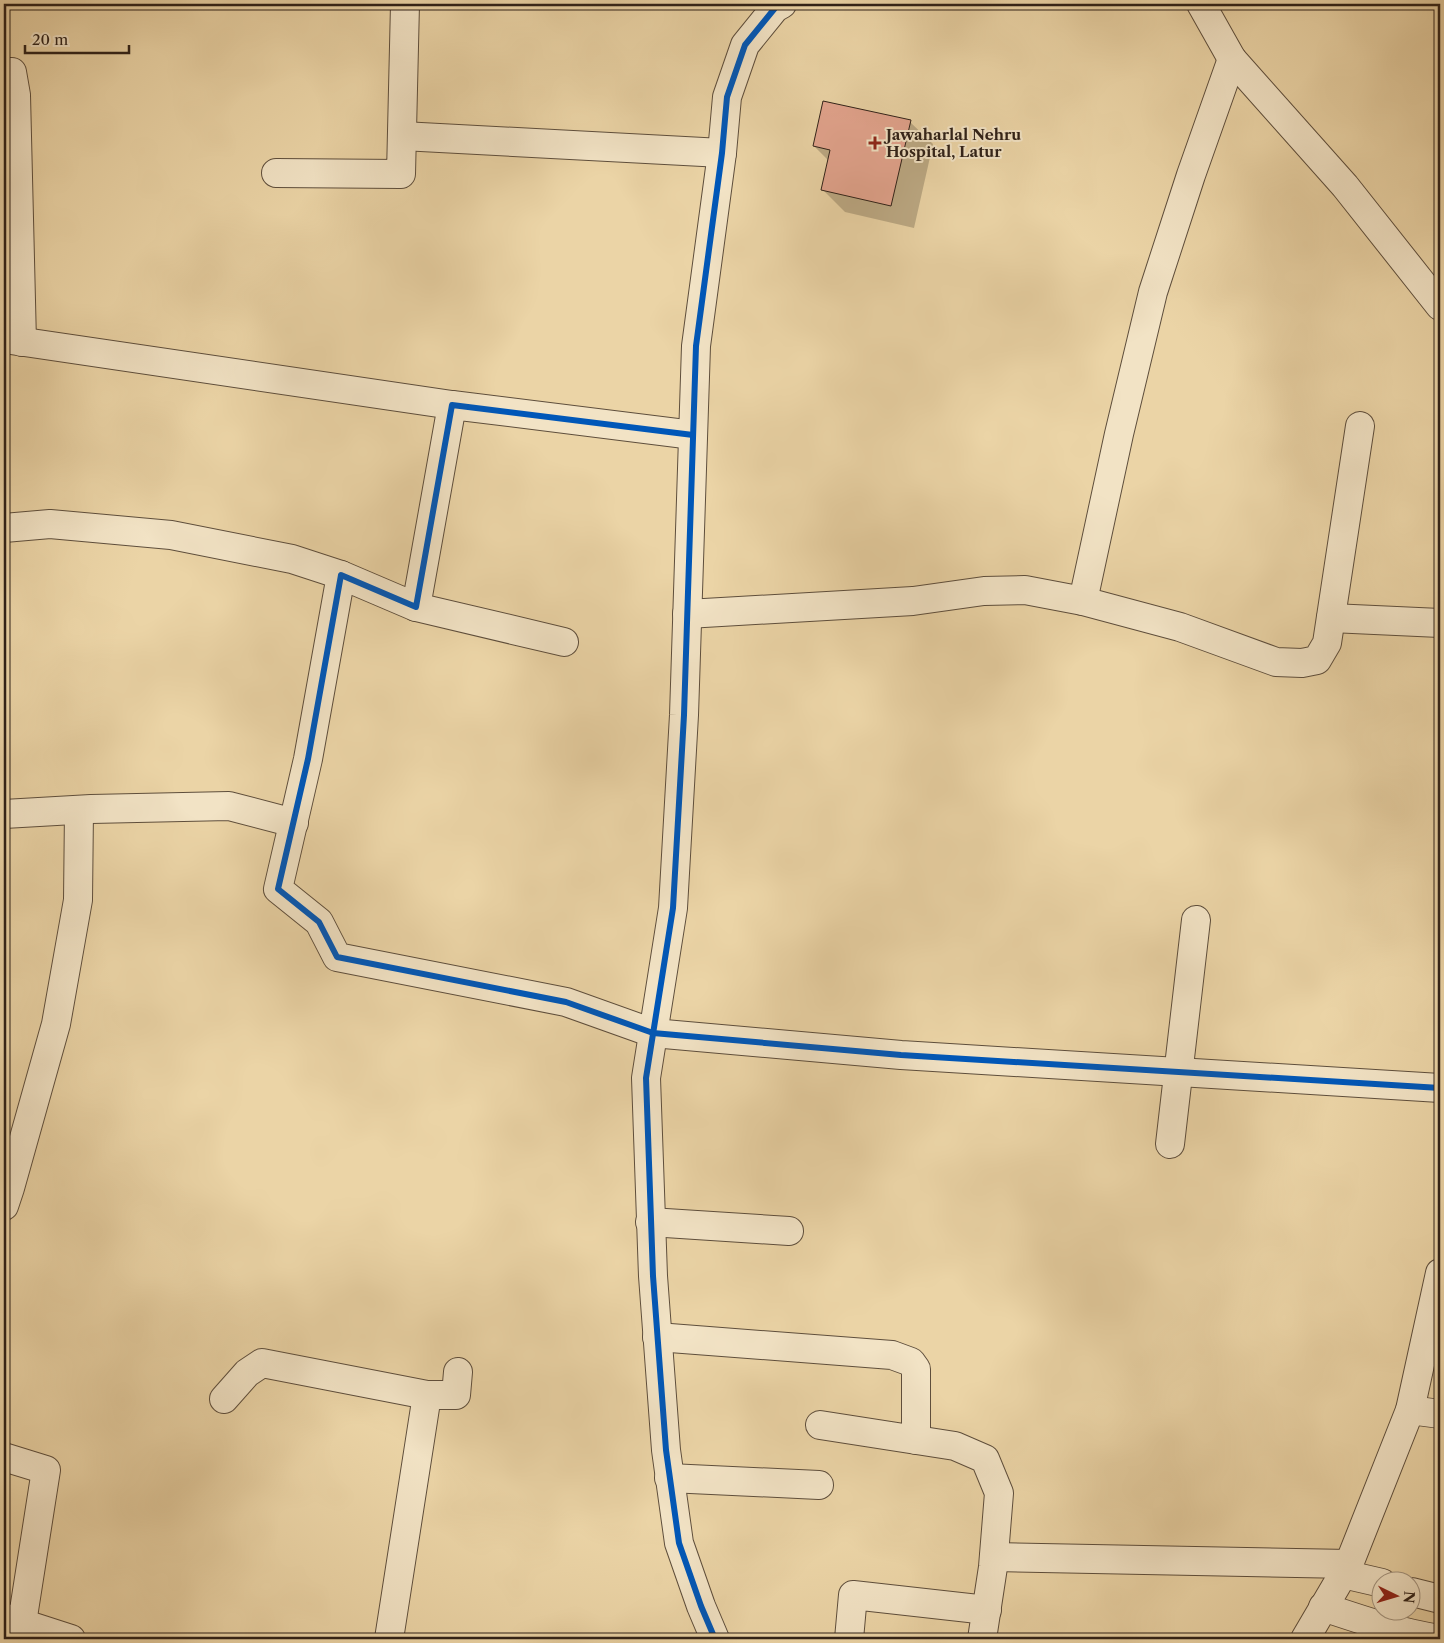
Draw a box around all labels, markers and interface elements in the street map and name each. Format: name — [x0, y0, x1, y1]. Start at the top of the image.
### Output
scale bar — [25, 22, 129, 54]
text: 20 m — [32, 30, 68, 49]
place label: Jawaharlal Nehru Hospital, Latur — [883, 125, 1021, 161]
marker: Jawaharlal Nehru Hospital, Latur — [868, 136, 882, 150]
north arrow — [1372, 1570, 1422, 1620]
text: N — [1399, 1590, 1418, 1604]

